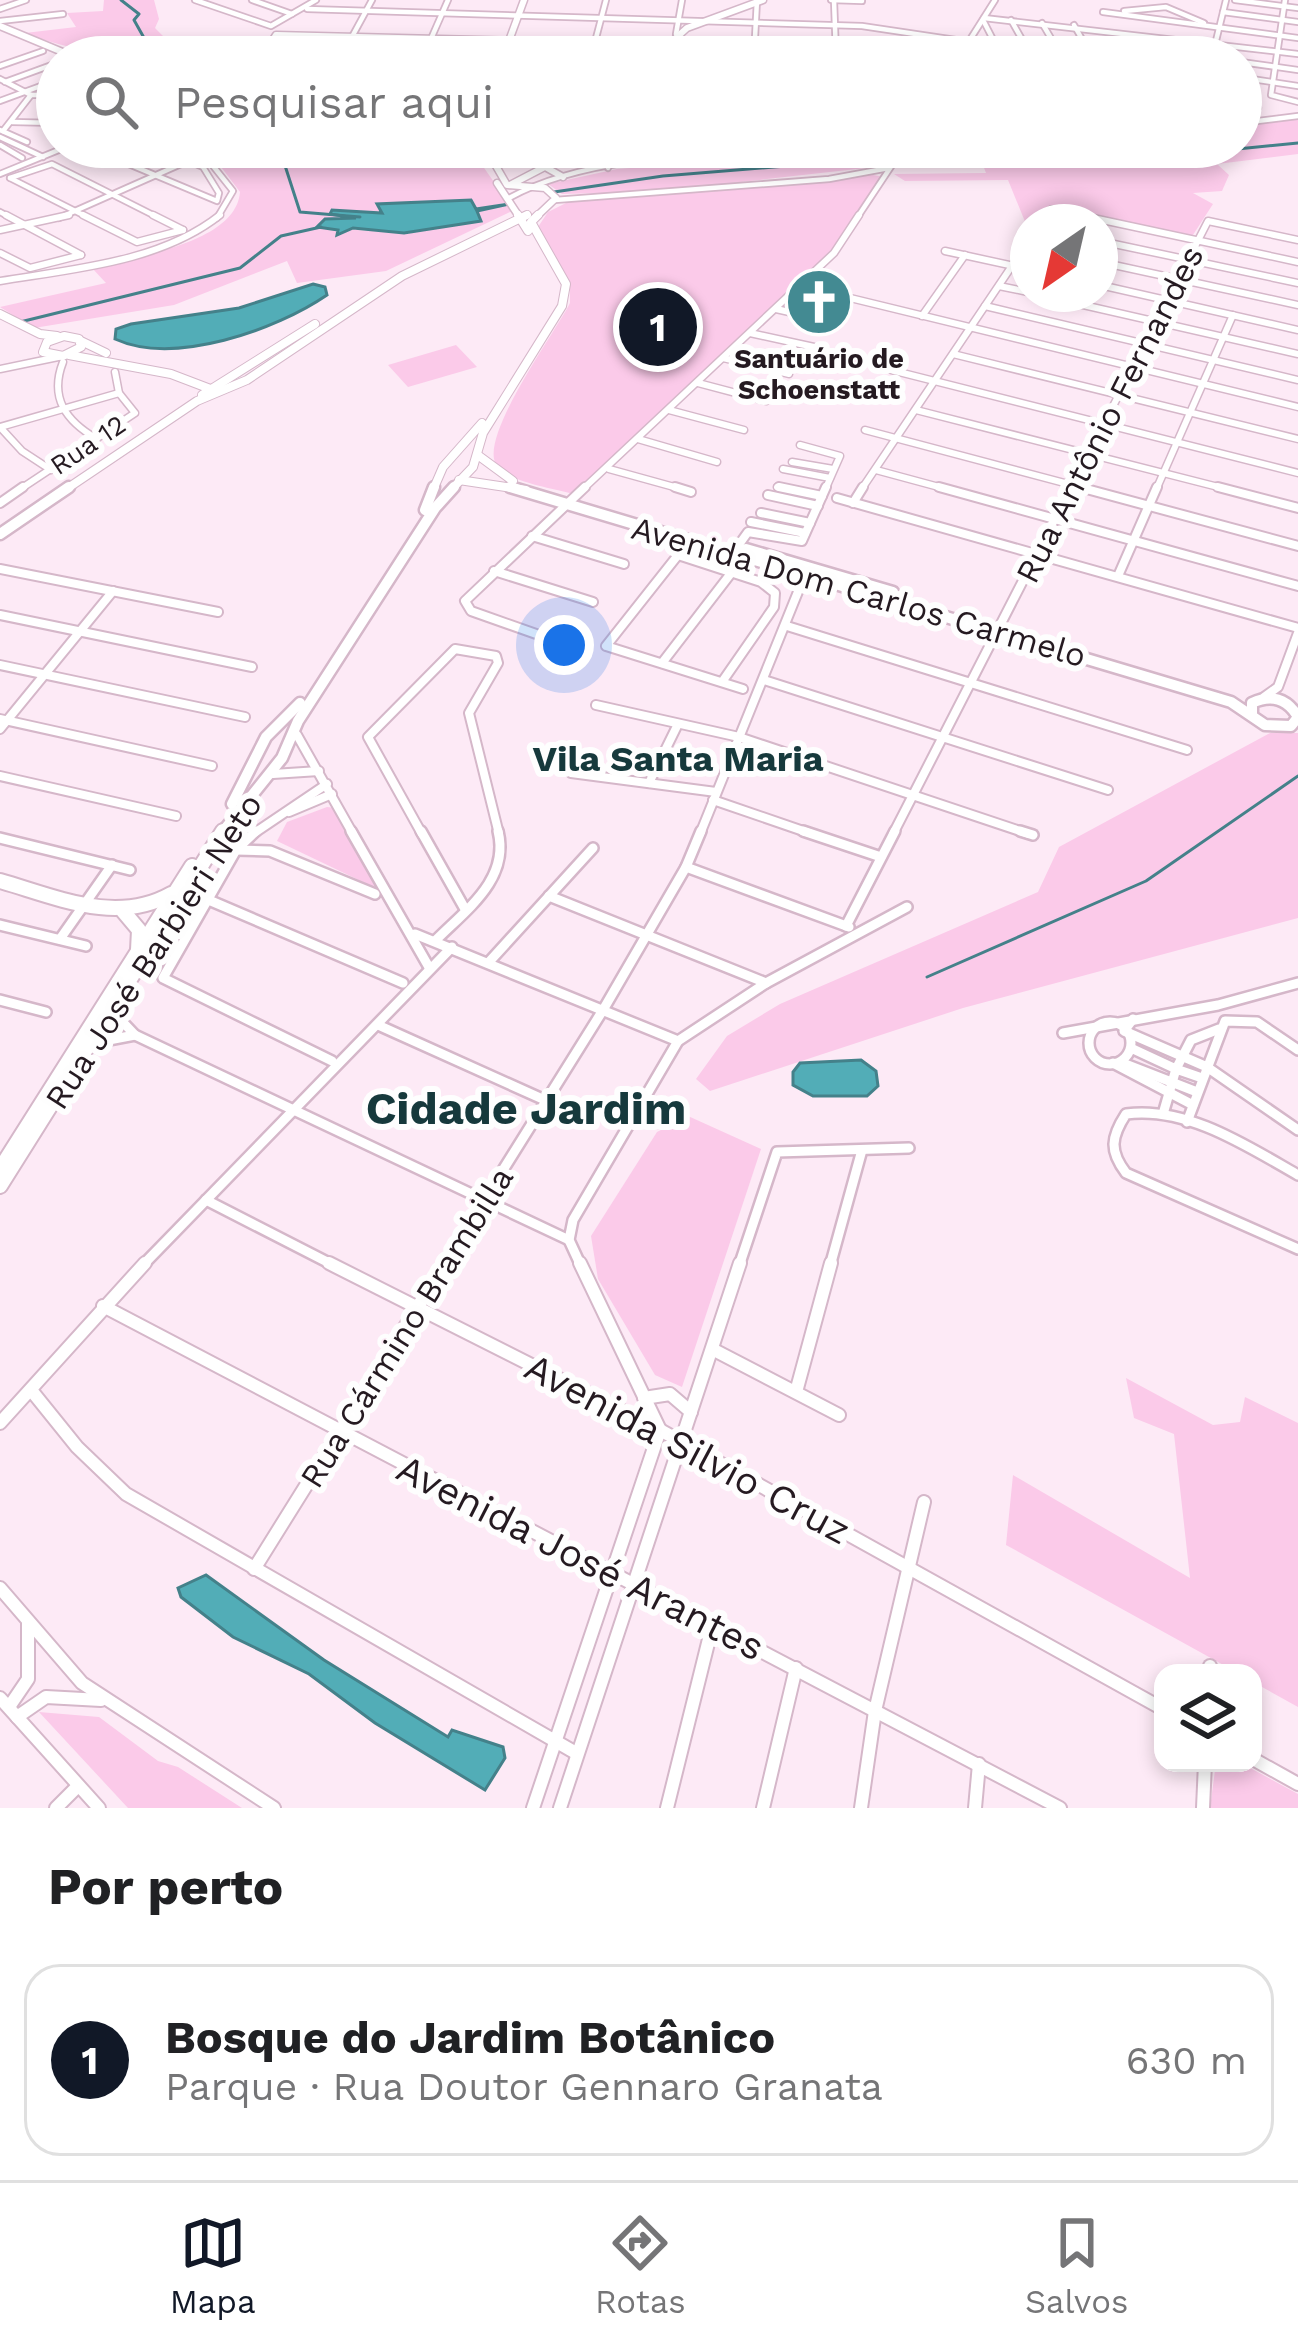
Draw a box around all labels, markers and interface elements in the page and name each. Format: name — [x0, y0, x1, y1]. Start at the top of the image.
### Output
search box — [36, 36, 1262, 168]
icon: search — [78, 69, 144, 135]
text: Pesquisar aqui — [174, 76, 494, 129]
north arrow — [1010, 204, 1118, 312]
street label: Rua Antônio Fernandes — [1007, 239, 1212, 589]
church icon: Santuário de Schoenstatt — [784, 267, 854, 337]
pin: 1 — [619, 282, 697, 372]
place label: Santuário de Schoenstatt — [734, 343, 904, 406]
street label: Rua 12 — [44, 408, 132, 482]
street label: Avenida Dom Carlos Carmelo — [627, 508, 1090, 675]
your location — [534, 615, 594, 675]
district label: Vila Santa Maria — [532, 738, 824, 780]
street label: Rua José Barbieri Neto — [37, 786, 270, 1116]
district label: Cidade Jardim — [366, 1082, 686, 1135]
street label: Rua Cármino Brambilla — [292, 1160, 521, 1495]
street label: Avenida Silvio Cruz — [517, 1344, 858, 1553]
street label: Avenida José Arantes — [390, 1445, 772, 1670]
map controls — [1154, 1664, 1262, 1772]
button: layers — [1154, 1664, 1262, 1772]
text: Por perto — [48, 1857, 283, 1916]
text: Bosque do Jardim Botânico — [165, 2011, 775, 2064]
text: 1 — [82, 2038, 98, 2083]
text: 630 m — [1126, 2038, 1247, 2083]
text: Parque · Rua Doutor Gennaro Granata — [165, 2064, 883, 2109]
tab: Mapa — [170, 2210, 256, 2321]
tab: Rotas — [595, 2210, 686, 2321]
tab: Salvos — [1025, 2210, 1128, 2321]

